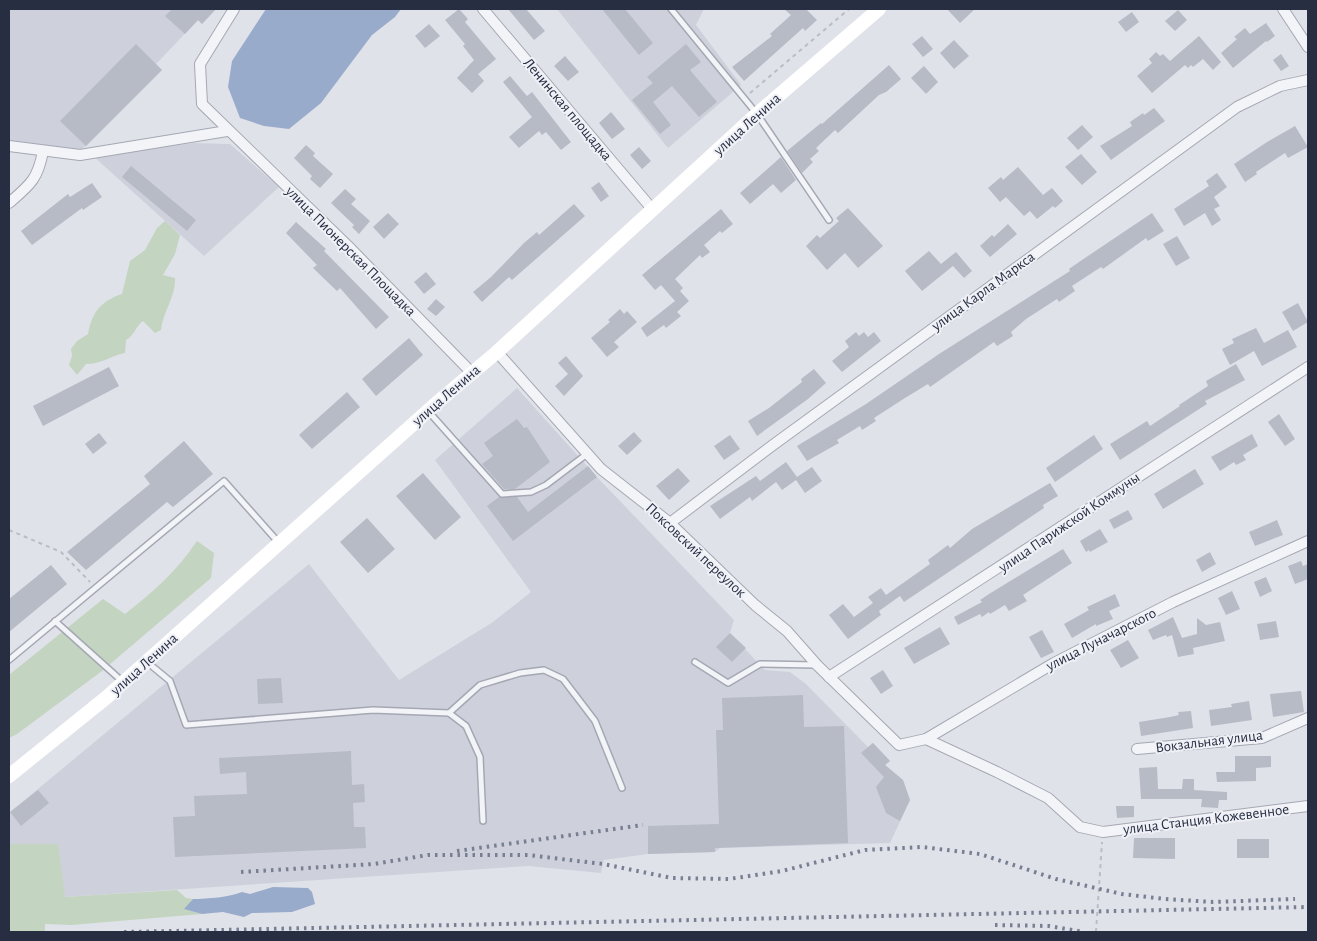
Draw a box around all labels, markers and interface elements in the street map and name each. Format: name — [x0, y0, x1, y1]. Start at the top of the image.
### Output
street label: Ленинская площадка — [521, 55, 615, 164]
street label: улица Ленина — [710, 91, 784, 159]
street label: улица Пионерская Площадка — [282, 183, 419, 319]
street label: улица Карла Маркса — [928, 249, 1038, 334]
street label: улица Ленина — [409, 362, 483, 429]
street label: улица Парижской Коммуны — [995, 470, 1143, 576]
street label: Поксовский переулок — [643, 500, 749, 601]
street label: улица Луначарского — [1043, 605, 1159, 674]
street label: улица Ленина — [107, 631, 181, 699]
street label: Вокзальная улица — [1154, 727, 1264, 756]
street label: улица Станция Кожевенное — [1121, 802, 1290, 837]

